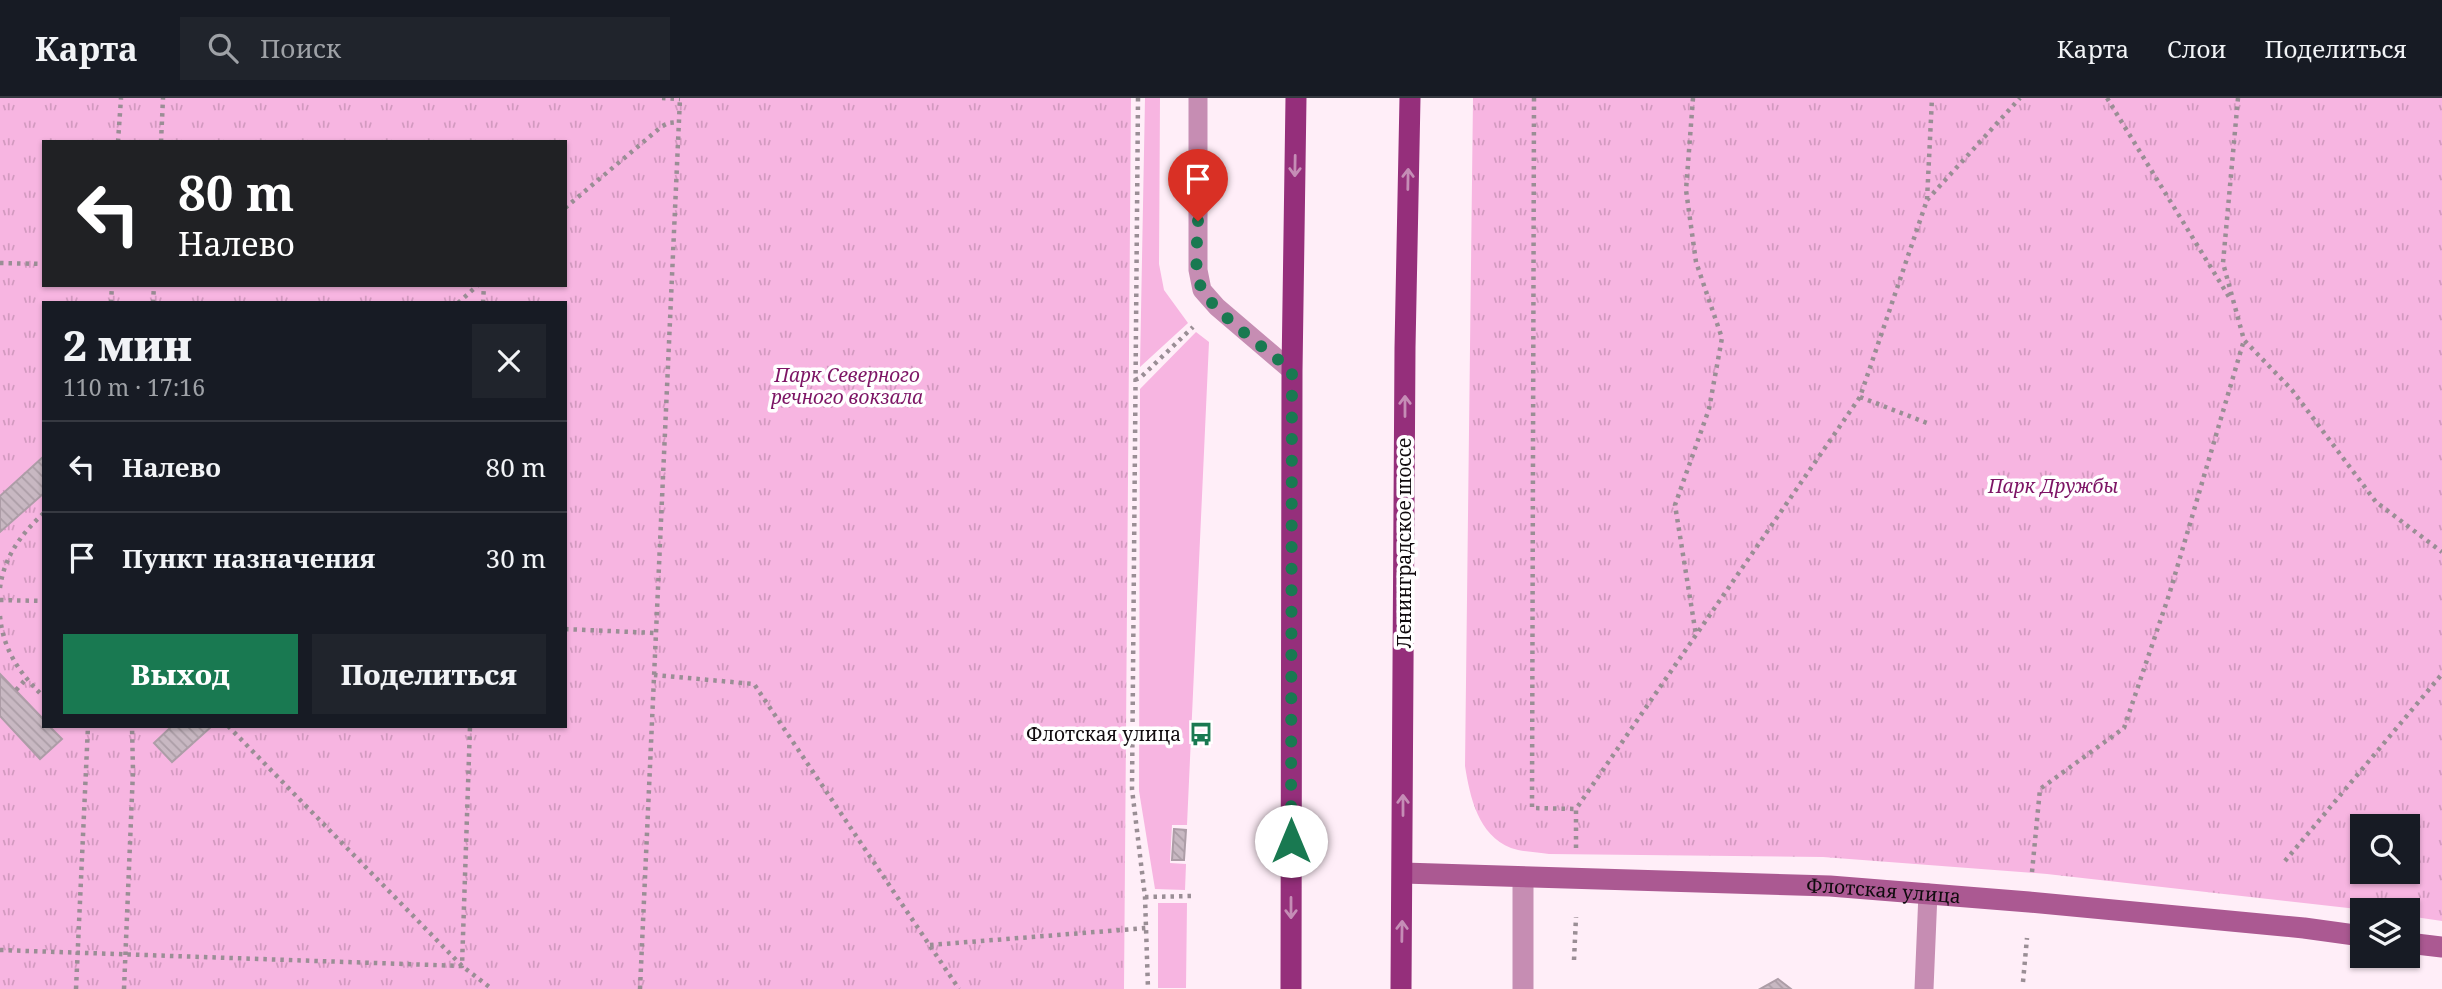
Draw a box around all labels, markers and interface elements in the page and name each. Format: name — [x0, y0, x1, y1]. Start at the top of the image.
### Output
search box — [180, 17, 670, 80]
text: Карта — [35, 26, 138, 71]
icon: search — [204, 29, 242, 67]
text: Поиск — [260, 30, 341, 66]
text: Карта — [2057, 32, 2129, 65]
text: Слои — [2167, 32, 2227, 65]
text: Поделиться — [2265, 32, 2407, 65]
pin — [1168, 149, 1228, 221]
one-way arrow — [1288, 154, 1302, 177]
text: 80 m — [178, 159, 294, 225]
icon: arrive — [1179, 160, 1217, 198]
one-way arrow — [1402, 167, 1415, 190]
icon: left — [63, 168, 154, 259]
text: Налево — [178, 222, 295, 265]
text: 2 мин — [63, 316, 192, 373]
button: close — [472, 324, 546, 398]
park label: Парк Северного речного вокзала — [770, 362, 923, 410]
text: 110 m · 17:16 — [63, 371, 205, 403]
one-way arrow — [1398, 395, 1412, 418]
street label: Ленинградское шоссе — [1391, 438, 1417, 648]
icon: left — [63, 448, 101, 486]
text: Налево — [122, 449, 221, 485]
text: 80 m — [486, 449, 546, 485]
park label: Парк Дружбы — [1987, 473, 2119, 499]
icon: arrive — [63, 539, 101, 577]
text: Пункт назначения — [122, 540, 375, 576]
text: 30 m — [486, 540, 546, 576]
button: Выход — [63, 634, 298, 714]
button: Поделиться — [312, 634, 546, 714]
bus stop icon: Флотская улица — [1187, 720, 1215, 748]
place label: Флотская улица — [1026, 721, 1181, 747]
one-way arrow — [1396, 794, 1410, 817]
position arrow — [1254, 804, 1328, 878]
map controls — [2350, 814, 2420, 968]
button: search — [2350, 814, 2420, 884]
street label: Флотская улица — [1806, 872, 1962, 909]
one-way arrow — [1284, 896, 1298, 919]
button: layers — [2350, 898, 2420, 968]
one-way arrow — [1395, 920, 1409, 943]

